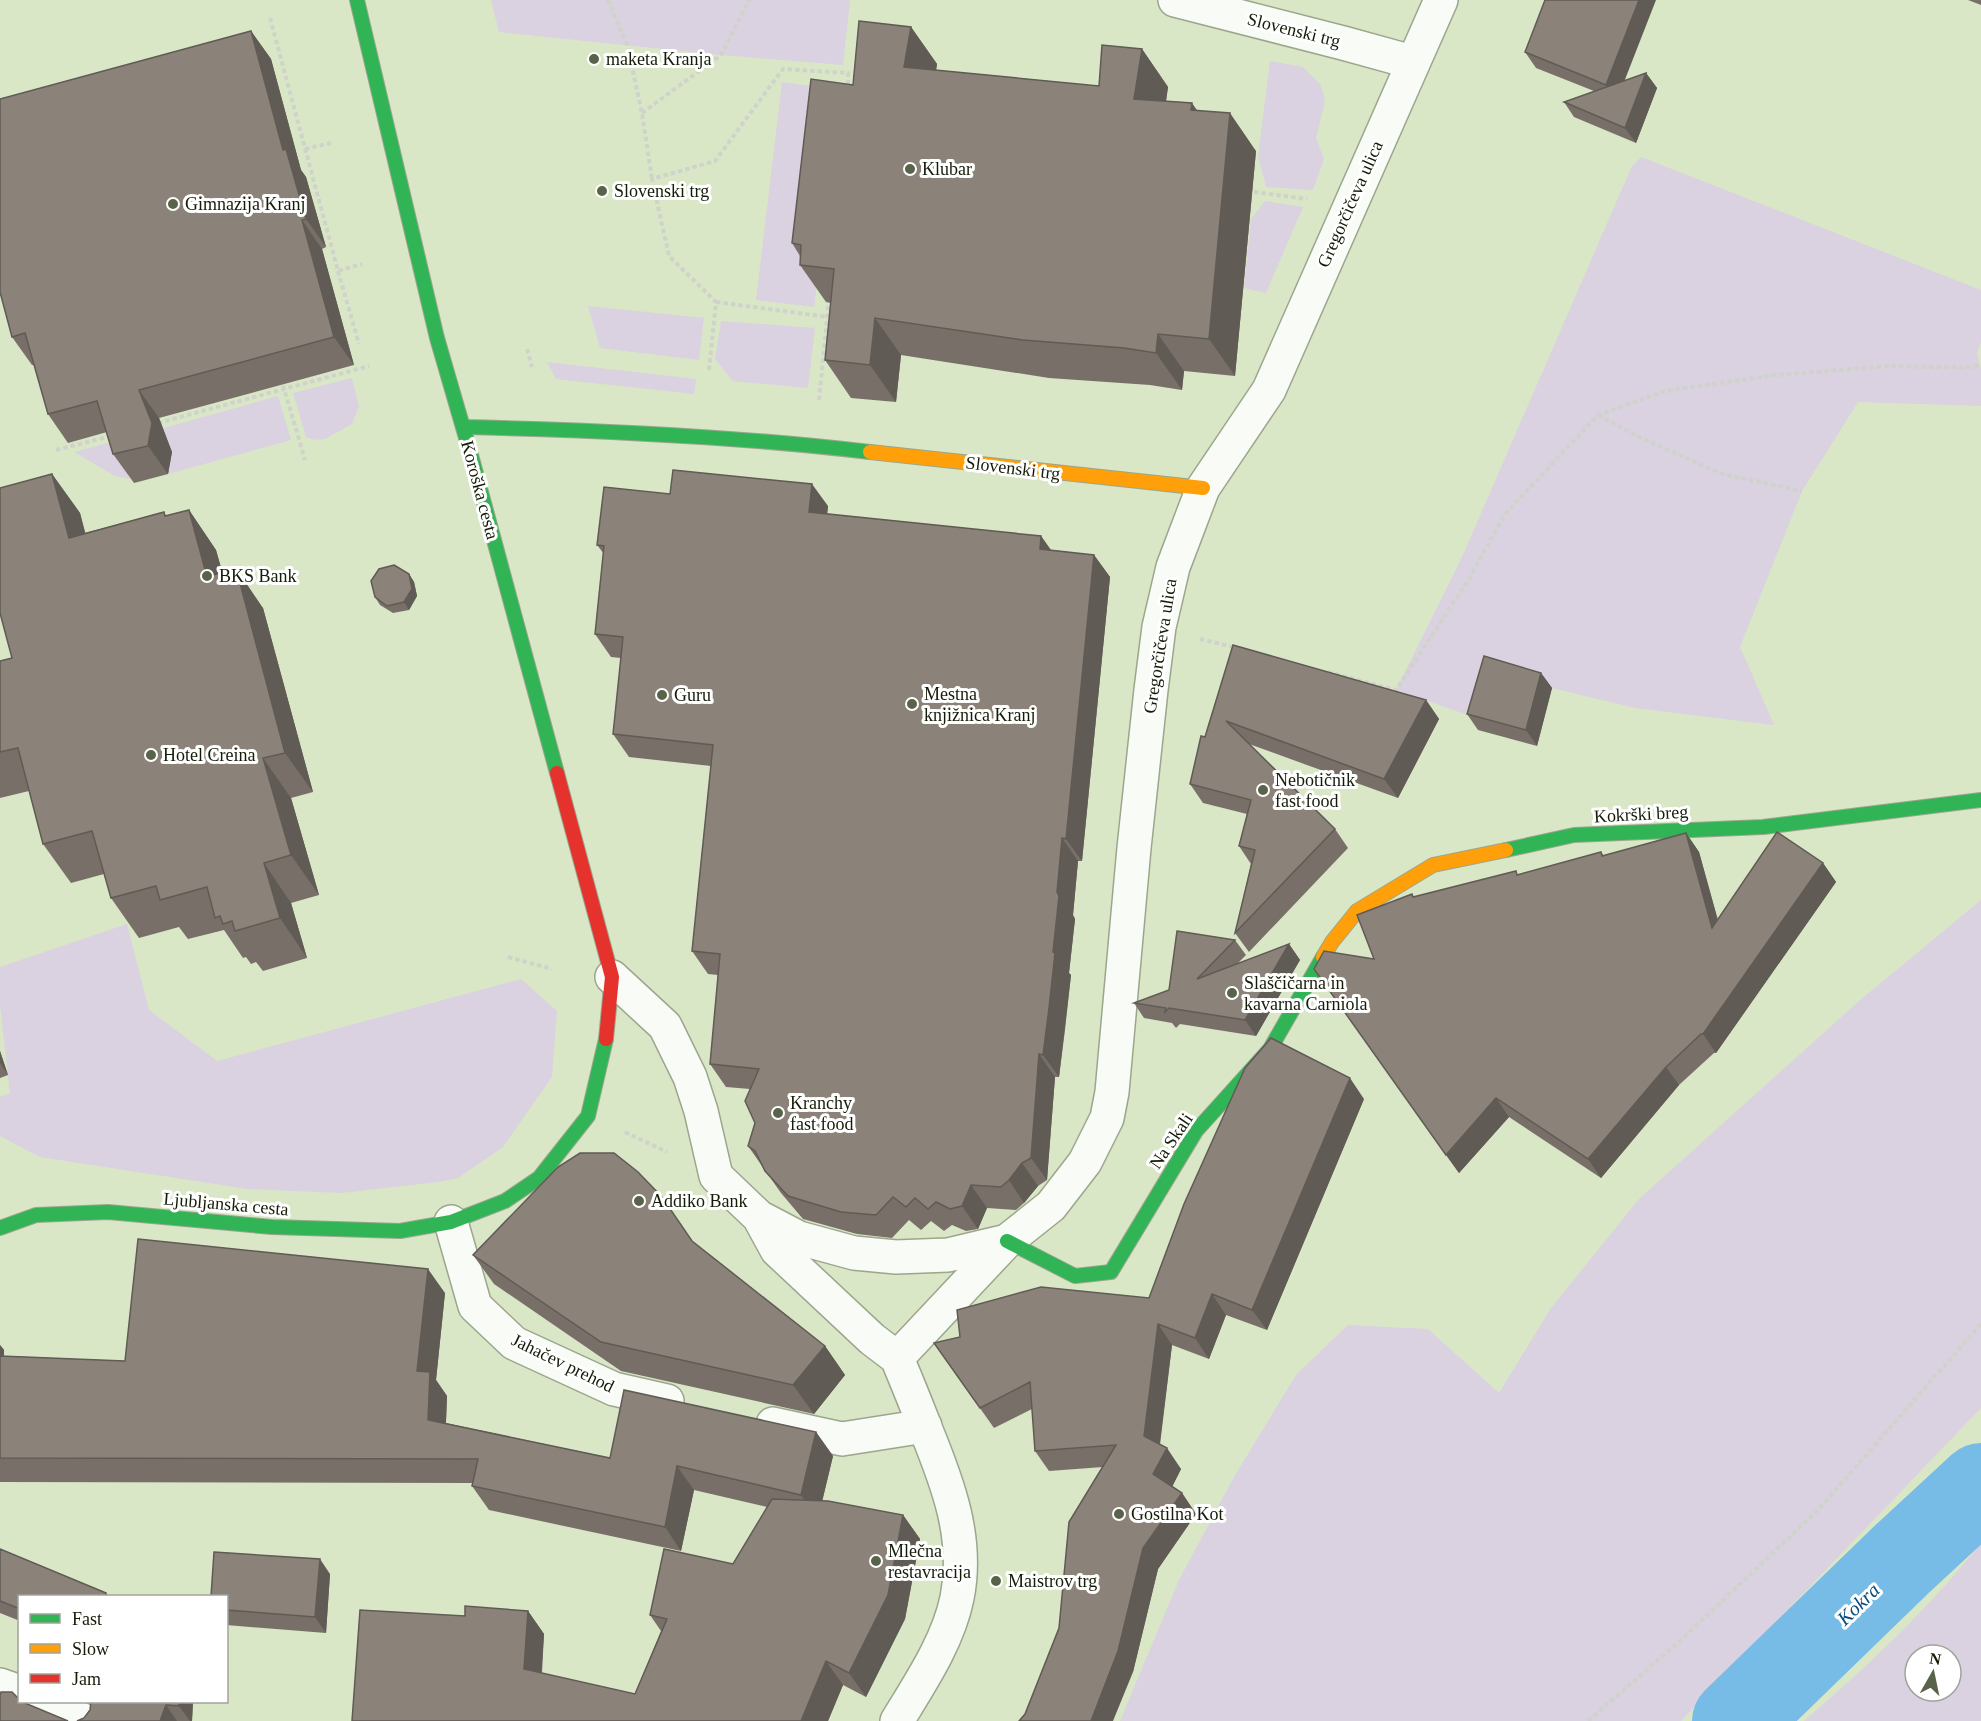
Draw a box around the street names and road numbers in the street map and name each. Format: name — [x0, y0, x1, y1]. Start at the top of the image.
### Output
street label: Slovenski trg — [1245, 9, 1343, 51]
street label: Gregorčičeva ulica — [1313, 138, 1387, 270]
street label: Koroška cesta — [457, 438, 503, 542]
street label: Slovenski trg — [965, 452, 1061, 484]
street label: Gregorčičeva ulica — [1139, 577, 1181, 715]
street label: Kokrški breg — [1593, 802, 1689, 826]
street label: Na Skali — [1145, 1110, 1197, 1172]
street label: Ljubljanska cesta — [163, 1189, 289, 1219]
street label: Jahačev prehod — [509, 1330, 617, 1396]

